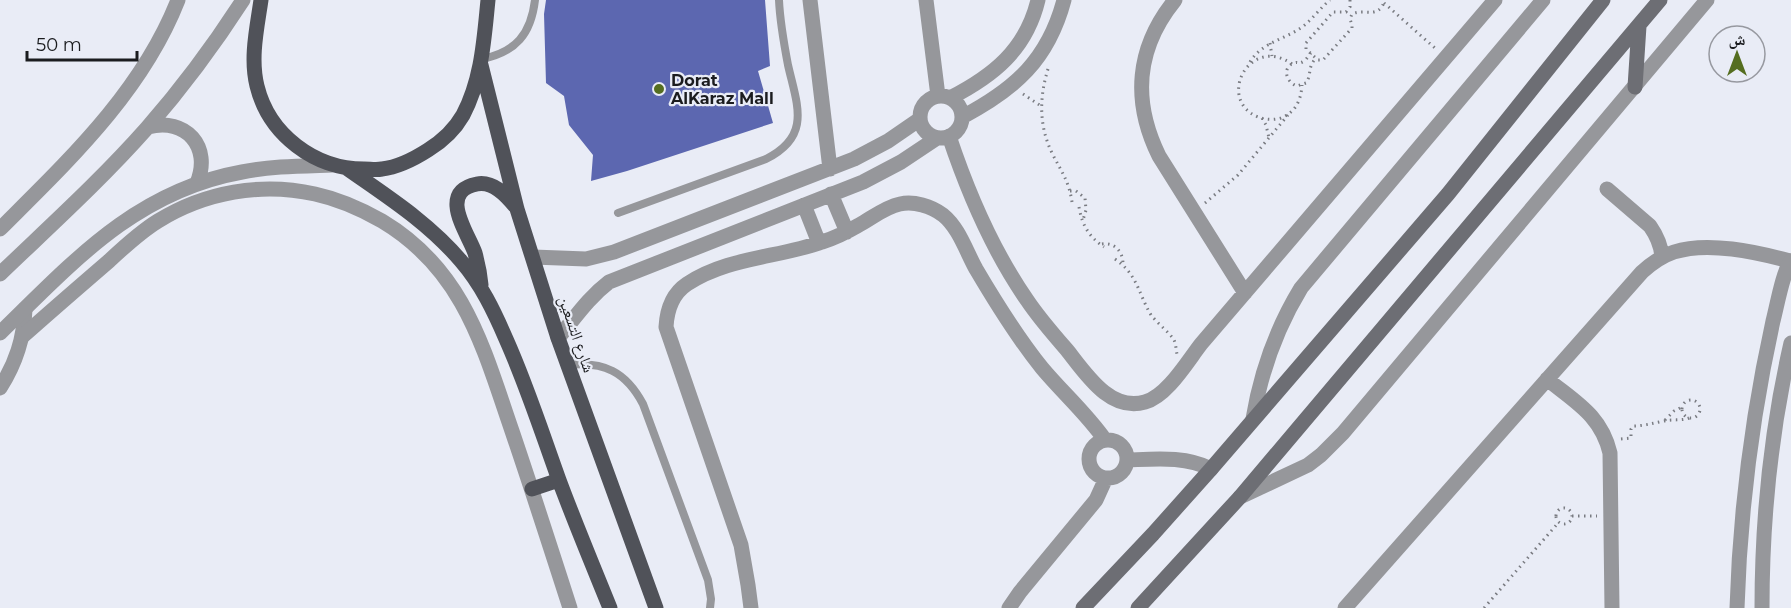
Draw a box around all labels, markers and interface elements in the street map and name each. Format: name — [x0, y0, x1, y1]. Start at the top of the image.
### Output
scale bar — [27, 24, 136, 62]
north arrow — [1707, 24, 1767, 84]
text: ش — [1729, 30, 1746, 49]
text: 50 m — [36, 34, 82, 56]
place label: Dorat AlKaraz Mall — [670, 71, 774, 108]
marker: Dorat AlKaraz Mall — [652, 82, 666, 96]
street label: شارع التسعين — [554, 293, 599, 375]

